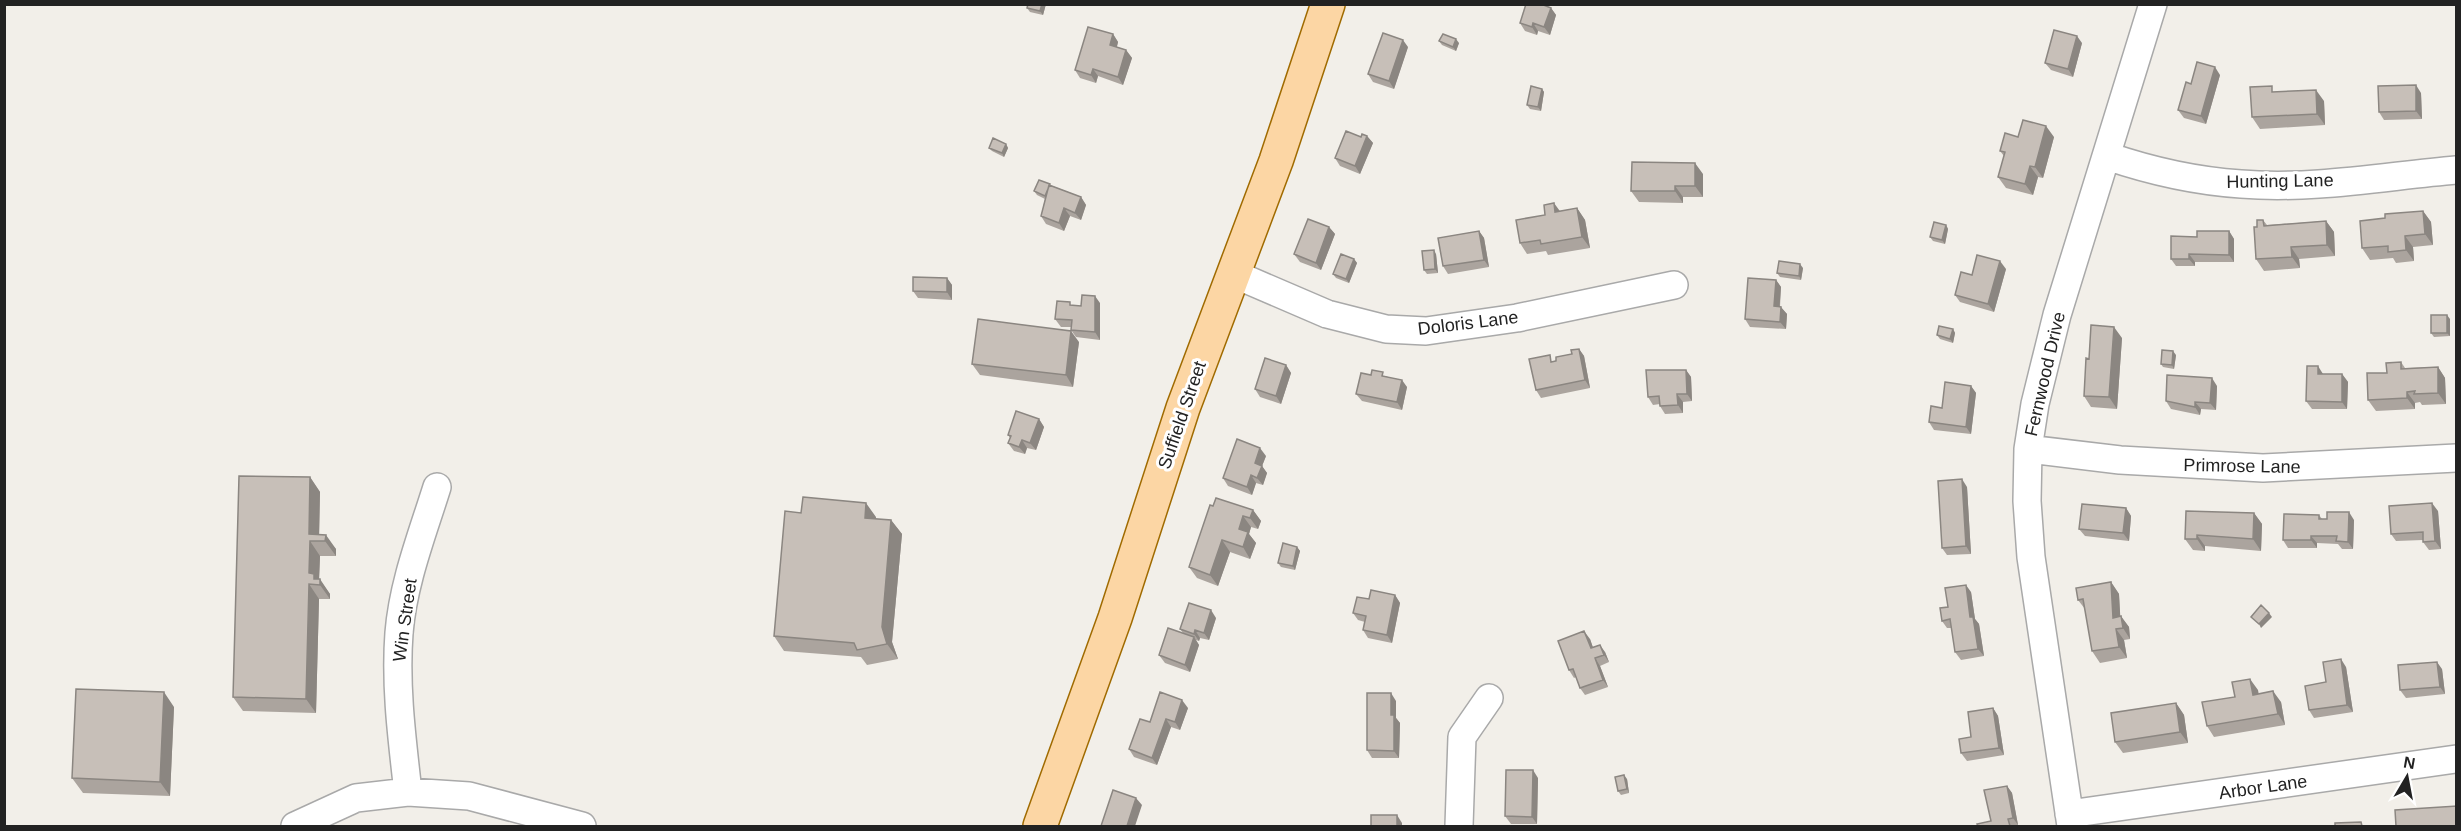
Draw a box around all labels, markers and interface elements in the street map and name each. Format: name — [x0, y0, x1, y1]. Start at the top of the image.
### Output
street label: Hunting Lane — [2226, 170, 2334, 192]
street label: Doloris Lane — [1417, 307, 1519, 339]
street label: Fernwood Drive — [2021, 310, 2069, 438]
street label: Suffield Street — [1154, 358, 1210, 472]
street label: Primrose Lane — [2183, 455, 2301, 477]
street label: Win Street — [389, 577, 421, 663]
north arrow — [2377, 747, 2437, 807]
text: N — [2402, 753, 2417, 772]
street label: Arbor Lane — [2218, 771, 2308, 803]

